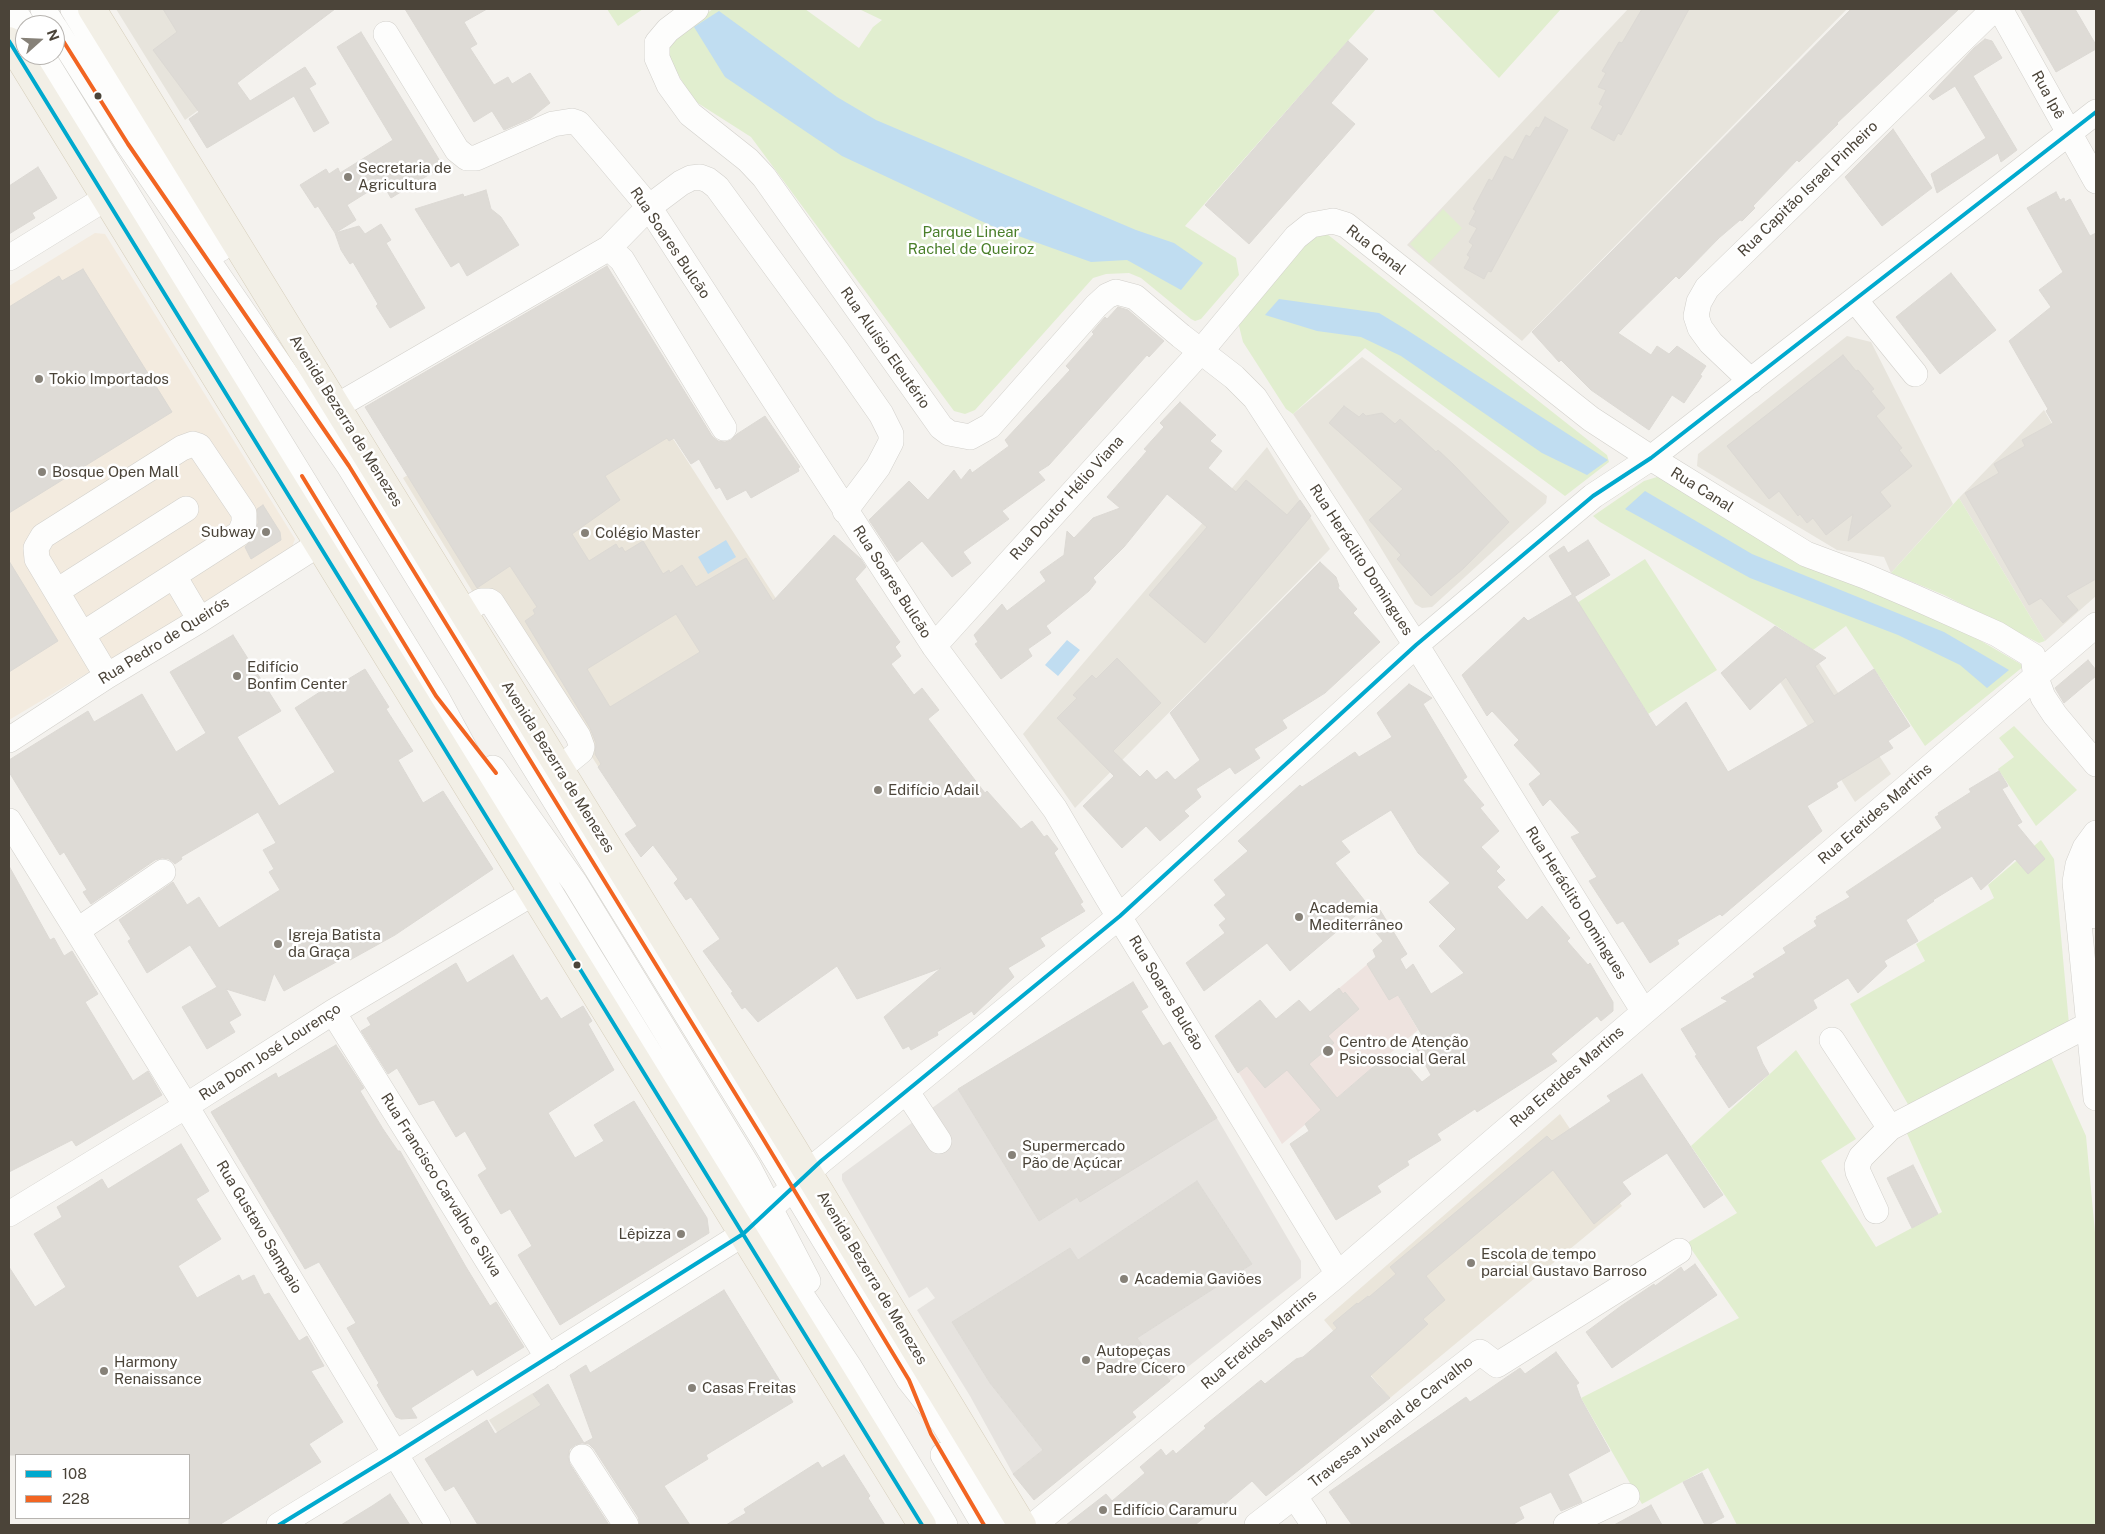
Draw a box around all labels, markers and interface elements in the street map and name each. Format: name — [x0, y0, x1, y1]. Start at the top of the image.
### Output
north arrow — [15, 15, 65, 65]
text: N — [44, 27, 63, 43]
street label: Rua Ipê — [2027, 68, 2069, 122]
unlabelled marker — [93, 91, 103, 101]
street label: Rua Capitão Israel Pinheiro — [1734, 117, 1882, 261]
place label: Secretaria de Agricultura — [358, 159, 452, 194]
marker: Secretaria de Agricultura — [342, 171, 354, 183]
street label: Rua Soares Bulcão — [626, 184, 714, 302]
street label: Rua Canal — [1343, 221, 1409, 279]
park label: Parque Linear Rachel de Queiroz — [908, 223, 1034, 258]
street label: Rua Aluísio Eleutério — [836, 284, 934, 412]
street label: Avenida Bezerra de Menezes — [286, 332, 406, 510]
place label: Tokio Importados — [49, 370, 169, 388]
marker: Tokio Importados — [33, 373, 45, 385]
street label: Rua Doutor Hélio Viana — [1006, 432, 1128, 564]
place label: Bosque Open Mall — [52, 463, 179, 481]
street label: Rua Canal — [1667, 464, 1737, 516]
marker: Bosque Open Mall — [36, 466, 48, 478]
street label: Rua Heráclito Domingues — [1305, 481, 1417, 639]
street label: Rua Soares Bulcão — [849, 522, 935, 642]
place label: Subway — [201, 523, 256, 541]
place label: Colégio Master — [595, 524, 700, 542]
marker: Subway — [260, 526, 272, 538]
marker: Colégio Master — [579, 527, 591, 539]
street label: Rua Pedro de Queirós — [95, 593, 233, 689]
place label: Edifício Bonfim Center — [247, 658, 347, 693]
marker: Edifício Bonfim Center — [231, 670, 243, 682]
street label: Avenida Bezerra de Menezes — [498, 678, 618, 856]
street label: Rua Eretides Martins — [1814, 760, 1936, 868]
place label: Edifício Adail — [888, 781, 979, 799]
marker: Edifício Adail — [872, 784, 884, 796]
street label: Rua Heráclito Domingues — [1522, 823, 1630, 983]
place label: Academia Mediterrâneo — [1309, 899, 1403, 934]
marker: Academia Mediterrâneo — [1293, 911, 1305, 923]
place label: Igreja Batista da Graça — [288, 926, 381, 961]
street label: Rua Soares Bulcão — [1125, 932, 1207, 1054]
marker: Igreja Batista da Graça — [272, 938, 284, 950]
unlabelled marker — [572, 960, 582, 970]
street label: Rua Dom José Lourenço — [196, 999, 344, 1105]
street label: Rua Eretides Martins — [1506, 1023, 1628, 1131]
place label: Centro de Atenção Psicossocial Geral — [1339, 1033, 1468, 1068]
marker: Centro de Atenção Psicossocial Geral — [1321, 1044, 1335, 1058]
street label: Rua Francisco Carvalho e Silva — [377, 1090, 505, 1280]
place label: Supermercado Pão de Açúcar — [1022, 1137, 1125, 1172]
marker: Supermercado Pão de Açúcar — [1006, 1149, 1018, 1161]
street label: Rua Gustavo Sampaio — [212, 1157, 306, 1297]
street label: Avenida Bezerra de Menezes — [813, 1188, 931, 1368]
place label: Lêpizza — [619, 1225, 671, 1243]
marker: Lêpizza — [675, 1228, 687, 1240]
place label: Escola de tempo parcial Gustavo Barroso — [1481, 1245, 1647, 1280]
marker: Escola de tempo parcial Gustavo Barroso — [1465, 1257, 1477, 1269]
place label: Academia Gaviões — [1134, 1270, 1262, 1288]
marker: Academia Gaviões — [1118, 1273, 1130, 1285]
street label: Rua Eretides Martins — [1198, 1287, 1320, 1393]
place label: Autopeças Padre Cícero — [1096, 1342, 1185, 1377]
street label: Travessa Juvenal de Carvalho — [1305, 1352, 1477, 1492]
place label: Harmony Renaissance — [114, 1353, 202, 1388]
marker: Autopeças Padre Cícero — [1080, 1354, 1092, 1366]
marker: Harmony Renaissance — [98, 1365, 110, 1377]
place label: Casas Freitas — [702, 1379, 796, 1397]
marker: Casas Freitas — [686, 1382, 698, 1394]
legend — [15, 1454, 190, 1519]
text: 108 — [62, 1465, 87, 1482]
text: 228 — [62, 1490, 90, 1507]
place label: Edifício Caramuru — [1113, 1501, 1237, 1519]
marker: Edifício Caramuru — [1097, 1504, 1109, 1516]

